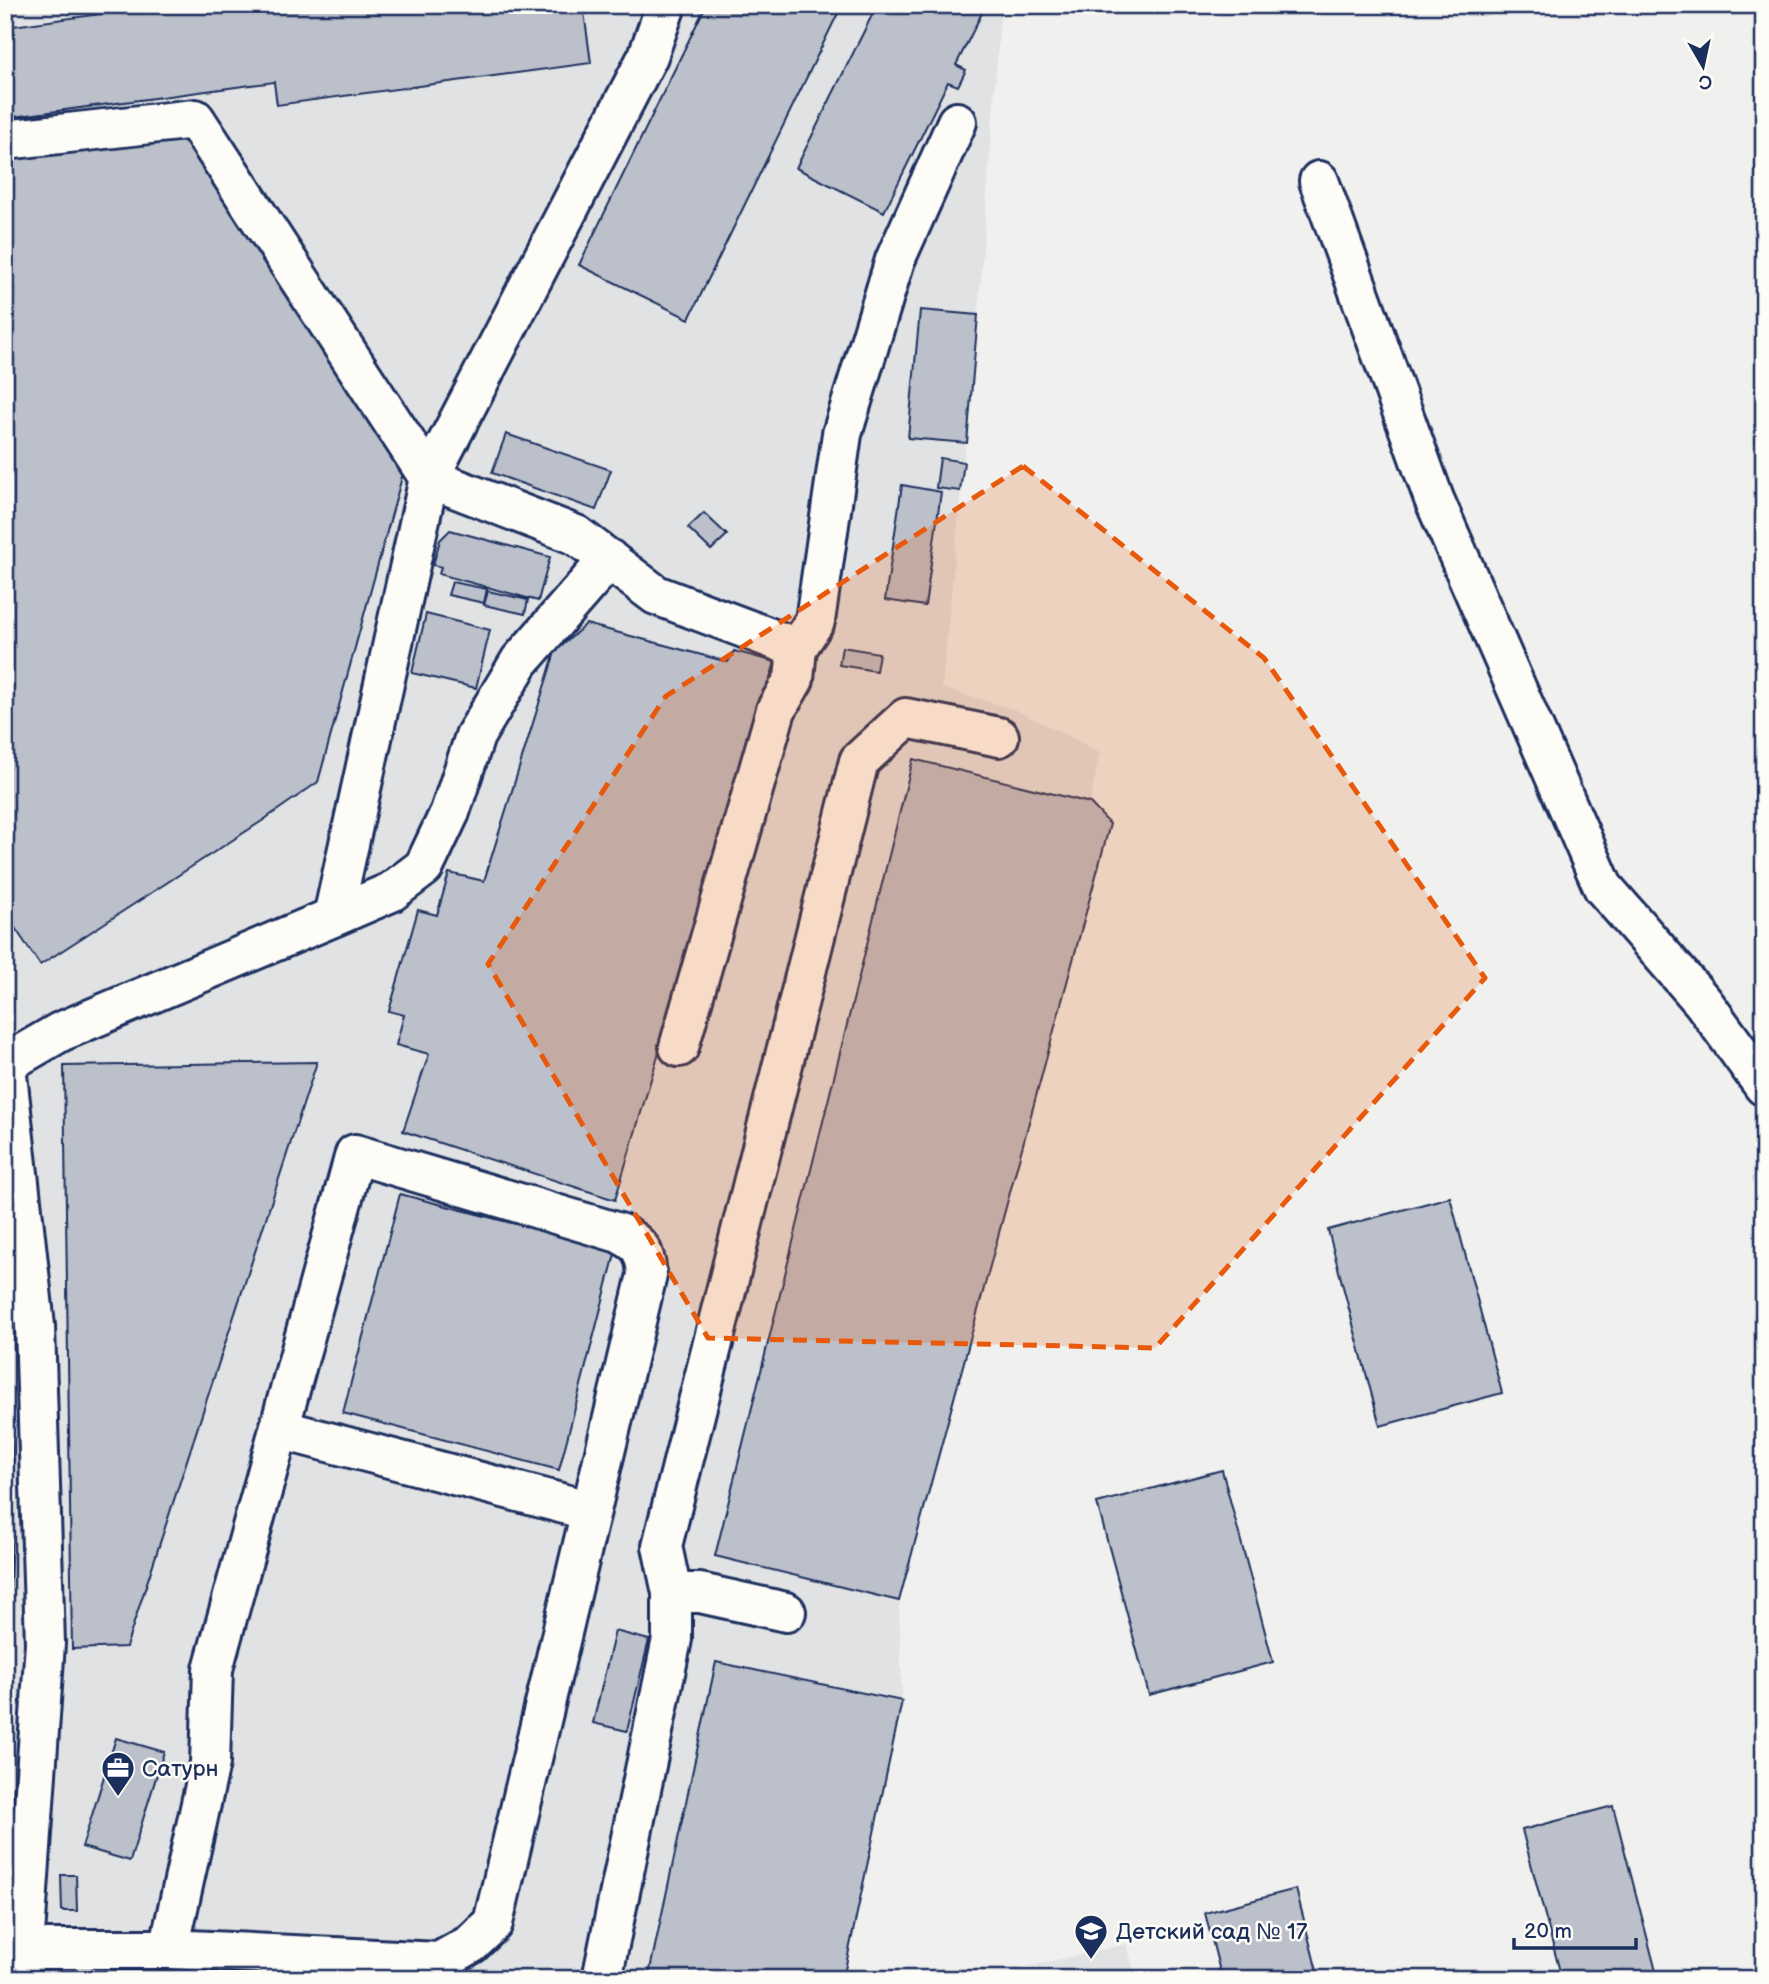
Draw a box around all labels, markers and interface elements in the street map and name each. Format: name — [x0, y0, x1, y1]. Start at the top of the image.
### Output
north arrow — [1668, 32, 1738, 102]
text: С — [1697, 69, 1714, 94]
office icon: Сатурн — [99, 1749, 137, 1798]
place label: Сатурн — [142, 1755, 218, 1783]
scale bar — [1514, 1907, 1636, 1951]
school or university icon: Детский сад № 17 — [1072, 1912, 1110, 1961]
place label: Детский сад № 17 — [1116, 1918, 1308, 1946]
text: 20 m — [1524, 1919, 1572, 1944]

